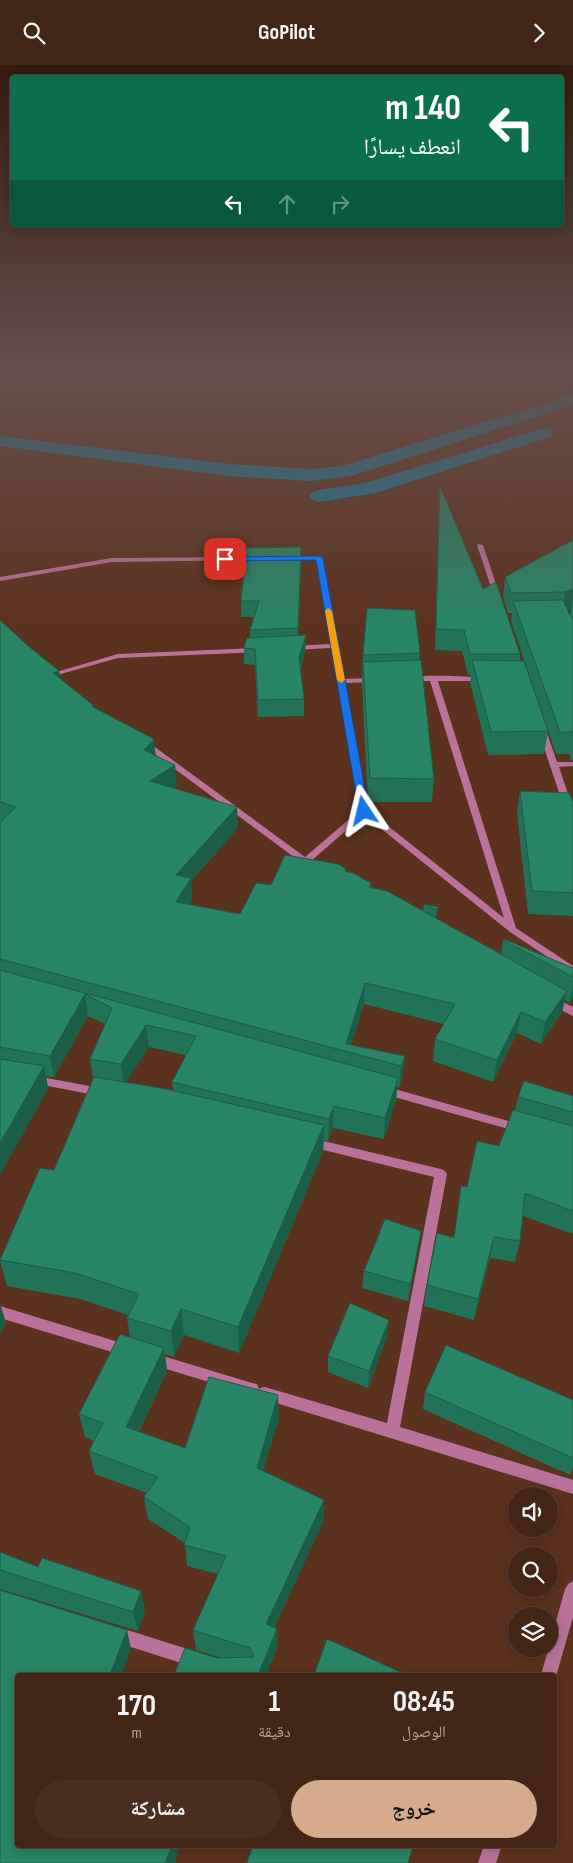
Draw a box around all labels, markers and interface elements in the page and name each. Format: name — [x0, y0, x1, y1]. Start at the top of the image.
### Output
icon: search — [20, 19, 48, 47]
text: GoPilot — [258, 19, 315, 46]
icon: forward — [525, 19, 553, 47]
text: 140 m — [385, 87, 461, 130]
icon: left — [479, 95, 544, 160]
text: انعطف يسارًا — [364, 134, 461, 161]
icon: left — [220, 190, 248, 218]
icon: ahead — [273, 190, 301, 218]
icon: right — [326, 190, 354, 218]
pin — [204, 538, 246, 580]
icon: arrive — [211, 545, 239, 573]
position arrow — [337, 784, 389, 836]
map controls — [508, 1487, 558, 1657]
button: sound — [508, 1487, 558, 1537]
button: search — [508, 1547, 558, 1597]
button: layers — [508, 1607, 558, 1657]
text: 1 — [268, 1684, 280, 1720]
text: 08:45 — [393, 1684, 455, 1720]
text: 170 — [117, 1688, 156, 1724]
text: دقيقة — [258, 1723, 291, 1742]
text: الوصول — [402, 1723, 446, 1742]
text: m — [131, 1724, 142, 1743]
button: مشاركة — [35, 1780, 281, 1838]
button: خروج — [291, 1780, 537, 1838]

